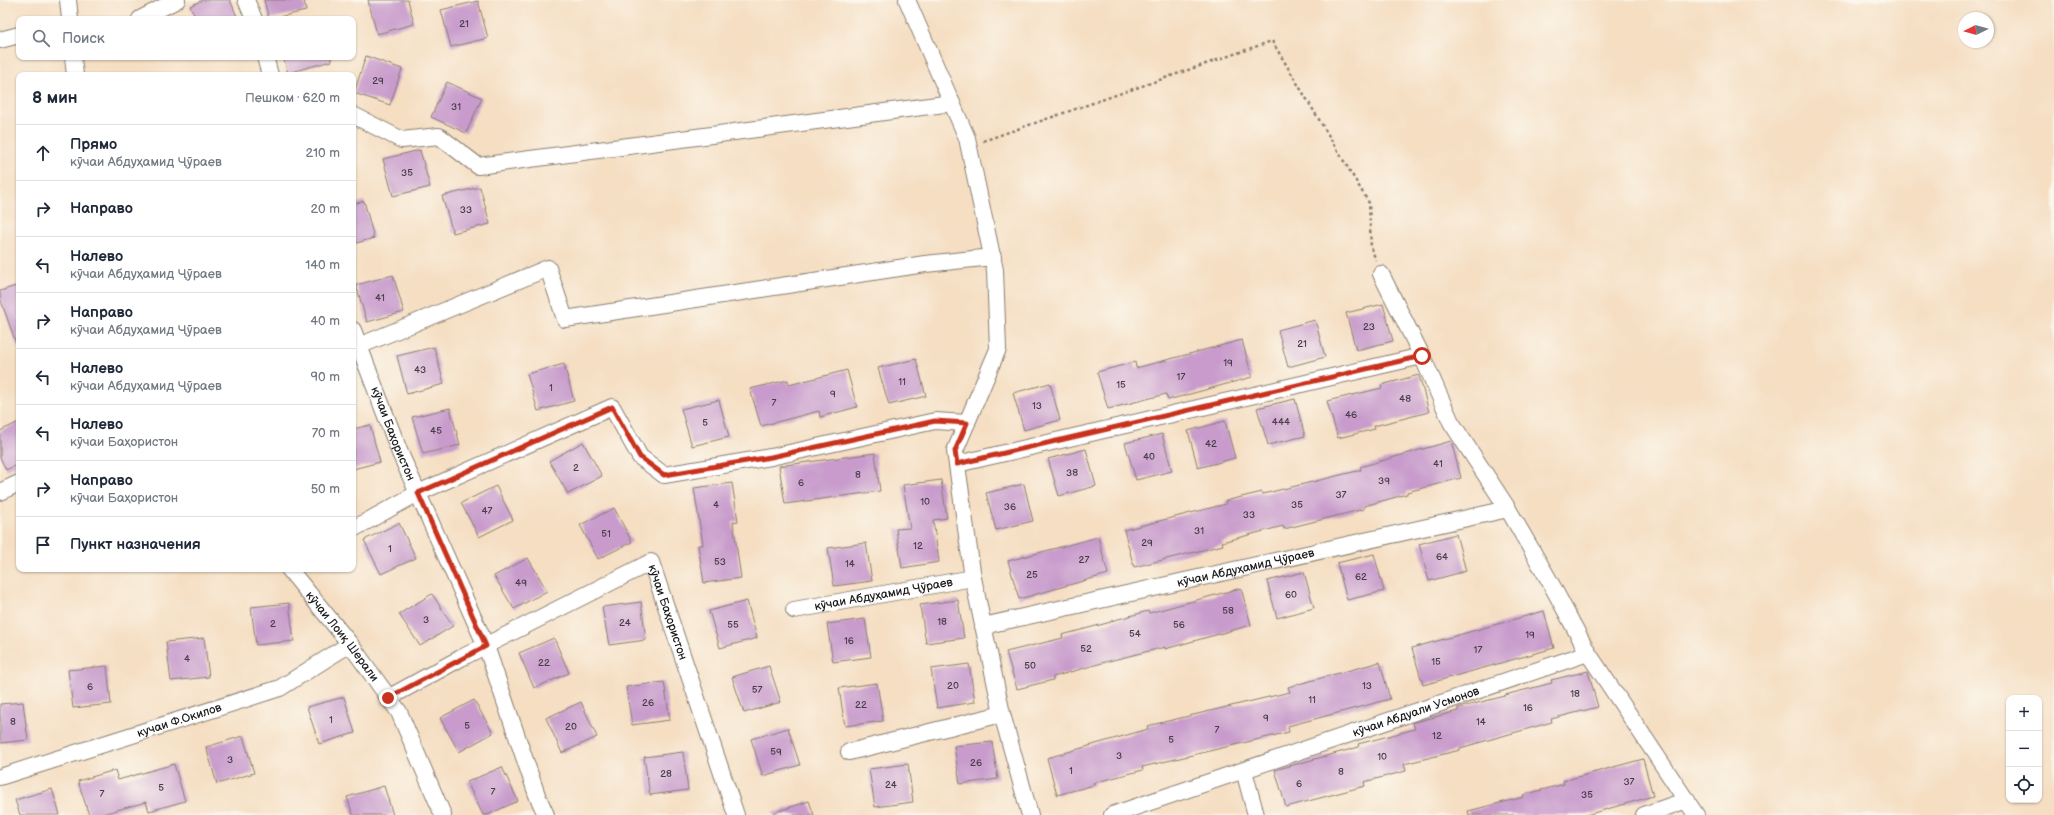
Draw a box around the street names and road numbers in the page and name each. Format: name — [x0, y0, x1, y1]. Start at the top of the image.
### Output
street label: кӯчаи Баҳористон — [368, 384, 419, 483]
street label: кӯчаи Абдуҳамид Ҷӯраев — [1176, 545, 1316, 590]
street label: кӯчаи Баҳористон — [645, 562, 691, 662]
street label: кӯчаи Абдуҳамид Ҷӯраев — [813, 574, 955, 614]
street label: кӯчаи Лоиқ Шерали — [303, 588, 382, 685]
street label: кӯчаи Абдуали Усмонов — [1351, 683, 1482, 740]
street label: кучаи Ф.Окилов — [135, 699, 224, 741]

